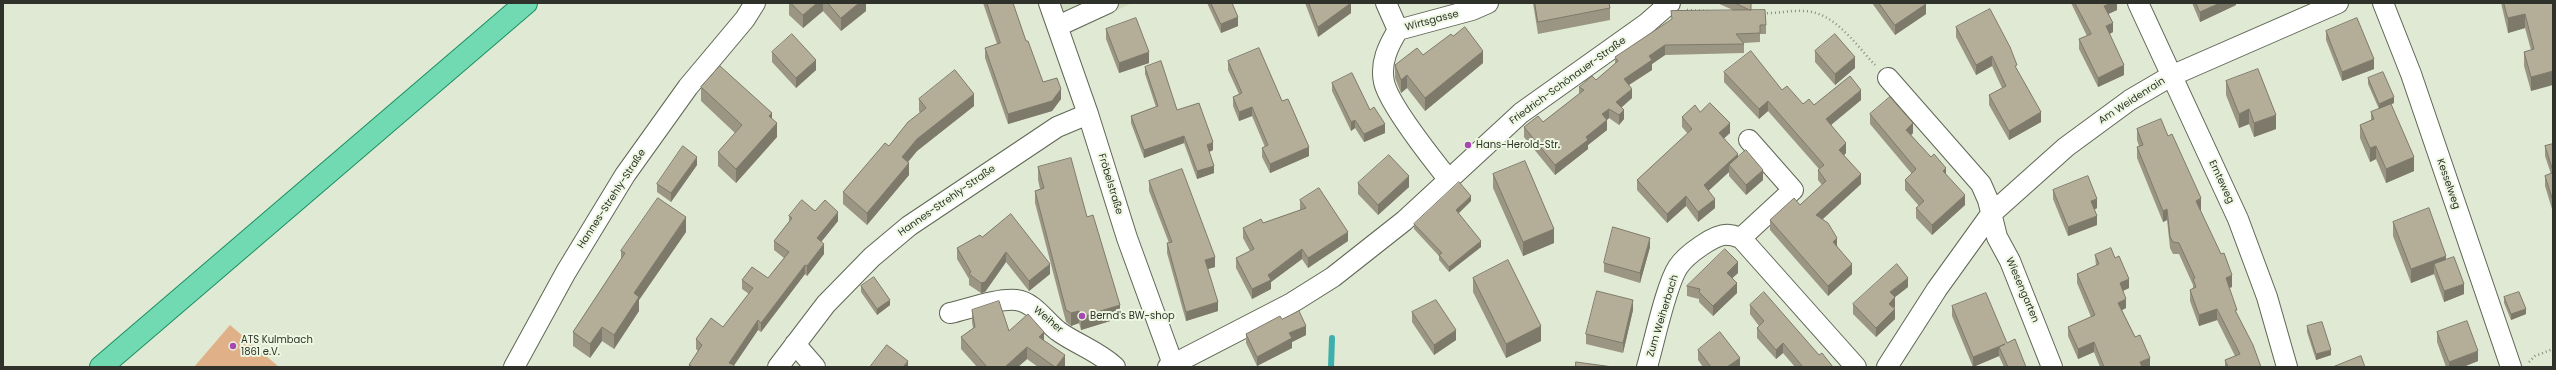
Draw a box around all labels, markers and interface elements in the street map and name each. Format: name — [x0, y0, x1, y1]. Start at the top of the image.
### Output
street label: Wirtsgasse — [1404, 8, 1460, 34]
street label: Friedrich-Schönauer-Straße — [1507, 35, 1629, 127]
street label: Am Weidenrain — [2097, 75, 2167, 127]
place label: Hans-Herold-Str. — [1476, 139, 1560, 151]
marker: Hans-Herold-Str. — [1463, 140, 1473, 150]
street label: Hannes-Strehly-Straße — [575, 147, 649, 251]
street label: Fröbelstraße — [1095, 152, 1125, 216]
street label: Kesselweg — [2434, 157, 2462, 211]
street label: Ernteweg — [2206, 159, 2236, 205]
street label: Hannes-Strehly-Straße — [896, 163, 998, 239]
street label: Wiesengarten — [2003, 256, 2041, 324]
street label: Zum Weiherbach — [1645, 273, 1681, 359]
street label: Weiher — [1031, 304, 1065, 336]
place label: Bernd's BW-shop — [1090, 310, 1175, 322]
marker: Bernd's BW-shop — [1077, 311, 1087, 321]
place label: ATS Kulmbach 1861 e.V. — [241, 334, 313, 358]
marker: ATS Kulmbach 1861 e.V. — [228, 341, 238, 351]

